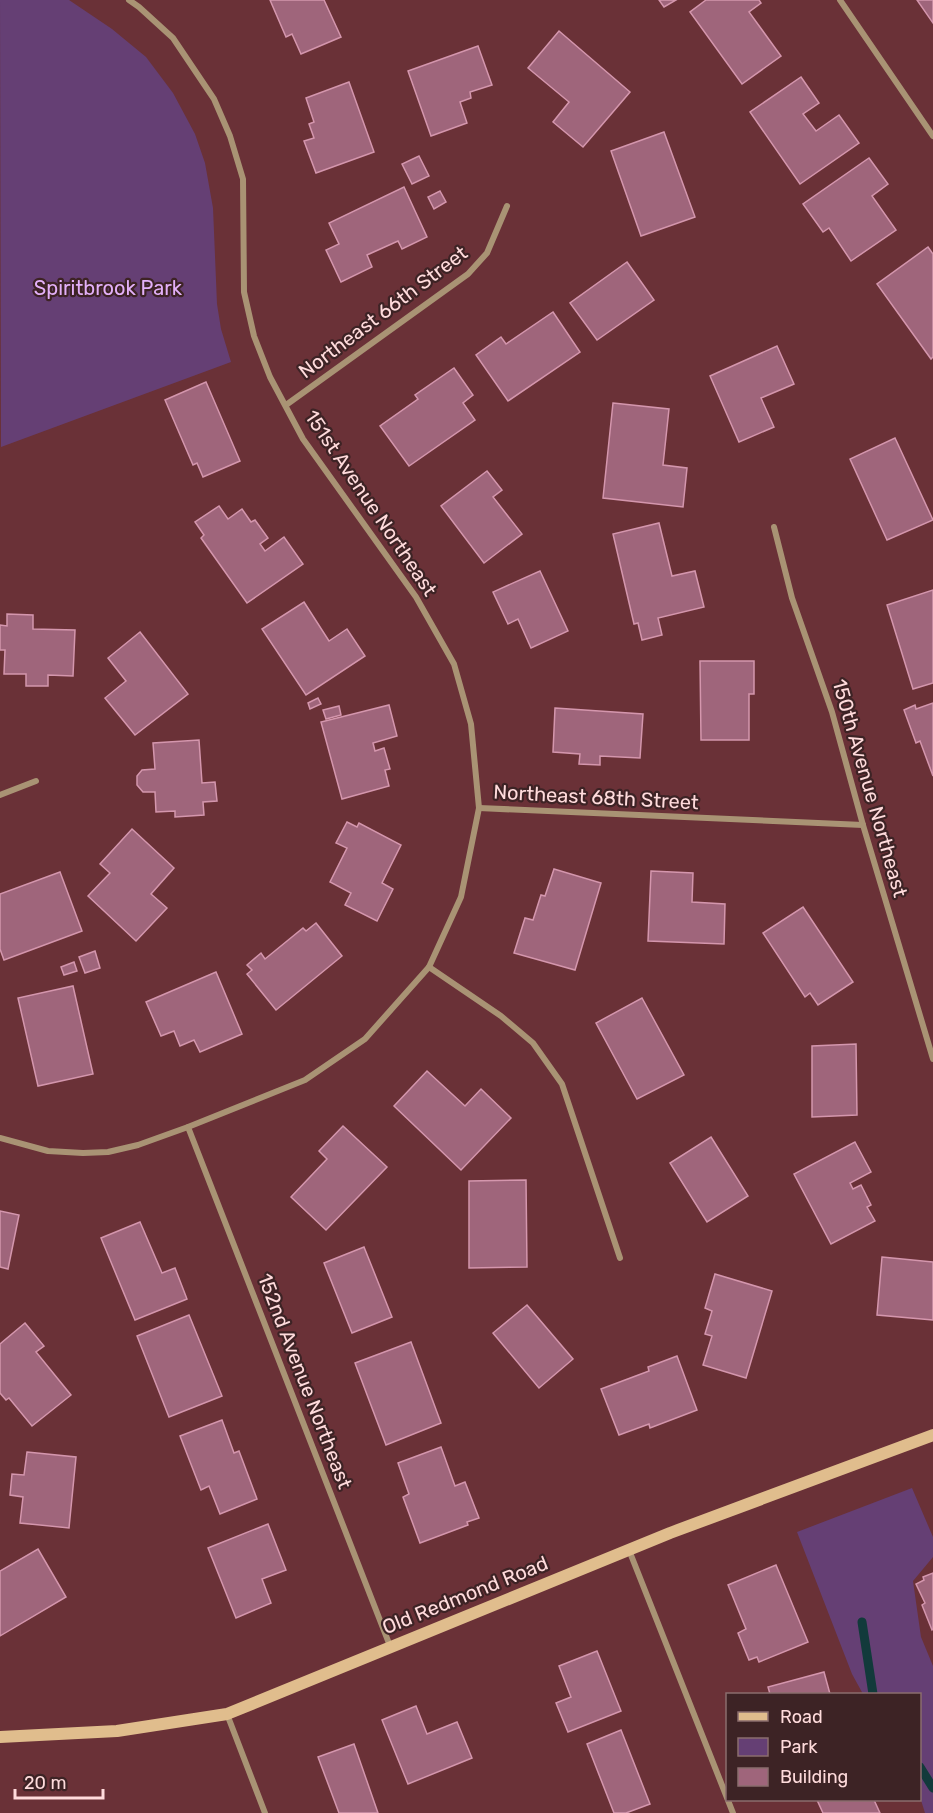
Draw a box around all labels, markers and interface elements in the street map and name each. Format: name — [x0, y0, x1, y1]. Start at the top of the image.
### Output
street label: Northeast 66th Street — [294, 241, 472, 383]
park label: Spiritbrook Park — [34, 276, 183, 300]
street label: 151st Avenue Northeast — [300, 405, 442, 601]
street label: 150th Avenue Northeast — [827, 676, 913, 900]
street label: Northeast 68th Street — [493, 780, 699, 814]
street label: 152nd Avenue Northeast — [253, 1270, 357, 1492]
street label: Old Redmond Road — [379, 1551, 551, 1639]
legend — [726, 1693, 921, 1801]
text: Road — [780, 1706, 823, 1728]
text: Park — [780, 1736, 818, 1758]
scale bar — [15, 1762, 104, 1800]
text: Building — [780, 1766, 848, 1788]
text: 20 m — [24, 1772, 66, 1794]

